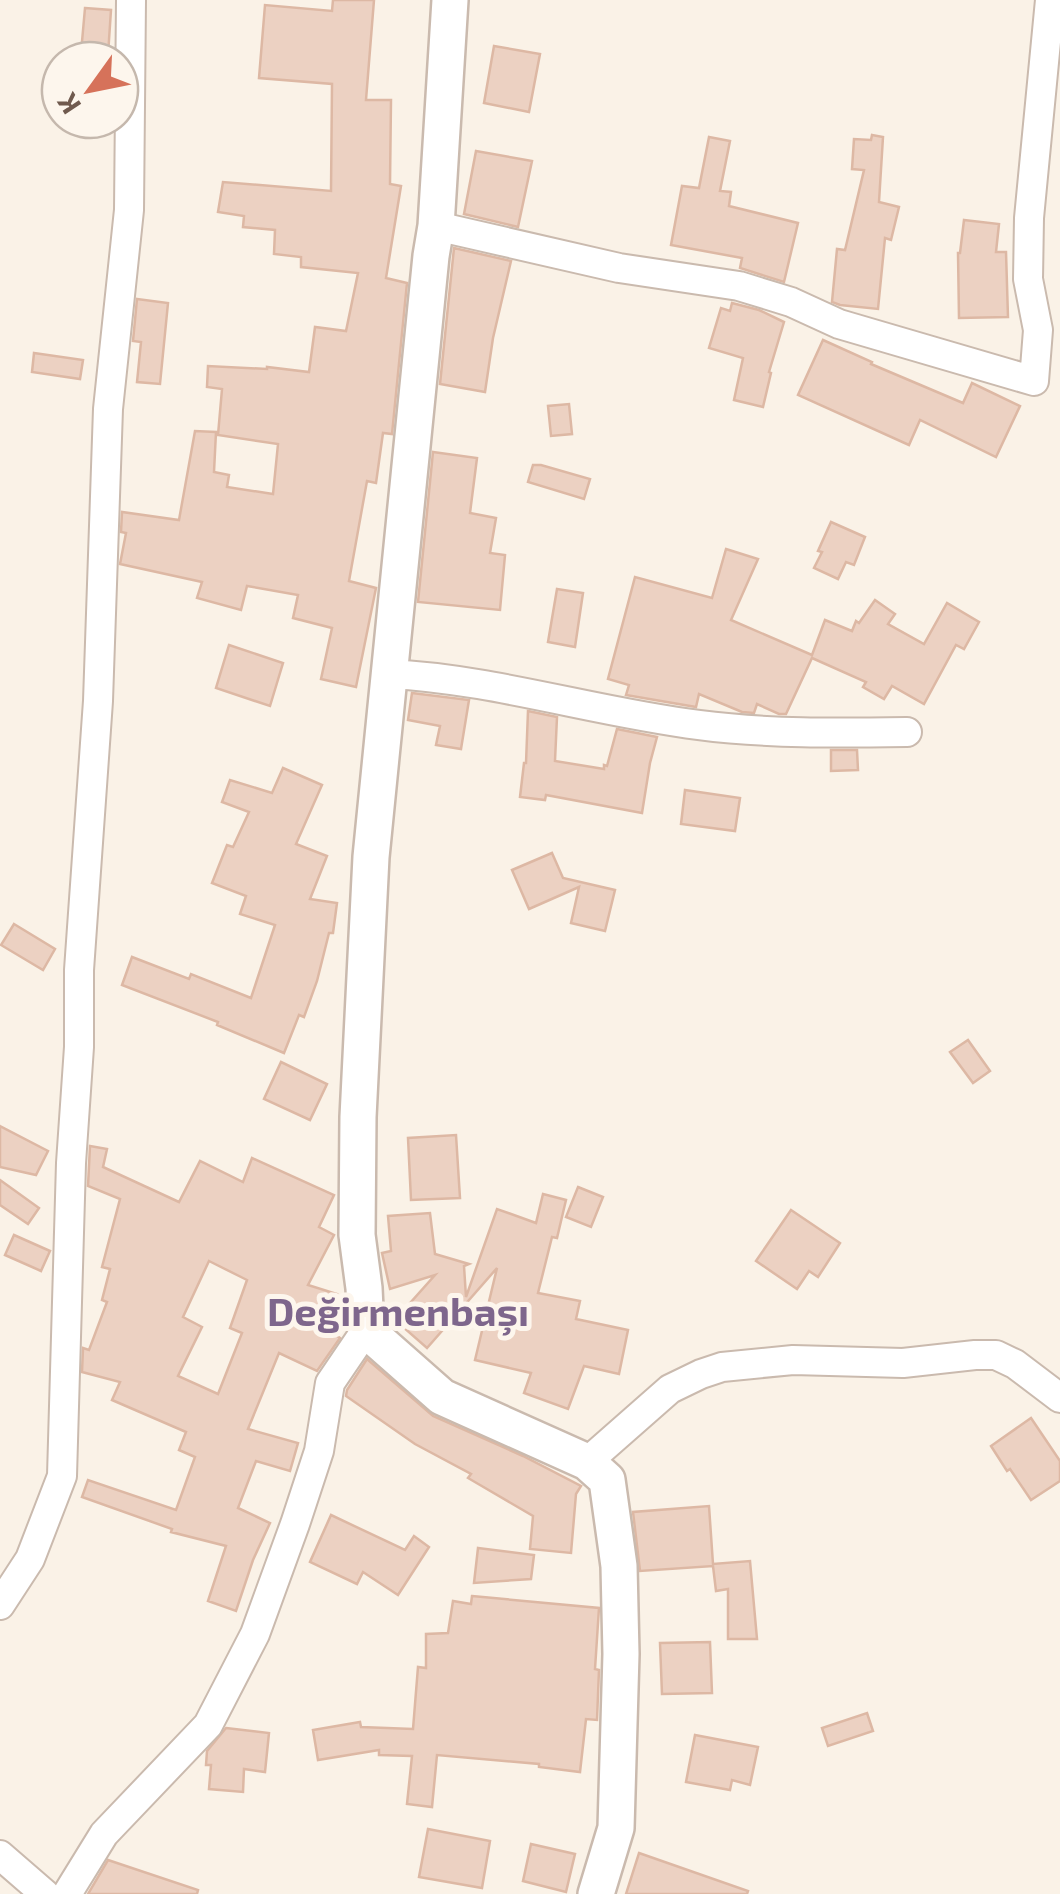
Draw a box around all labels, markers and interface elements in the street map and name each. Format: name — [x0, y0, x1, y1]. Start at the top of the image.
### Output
north arrow — [40, 40, 140, 140]
text: K — [49, 87, 87, 121]
district label: Değirmenbaşı — [267, 1286, 529, 1336]

